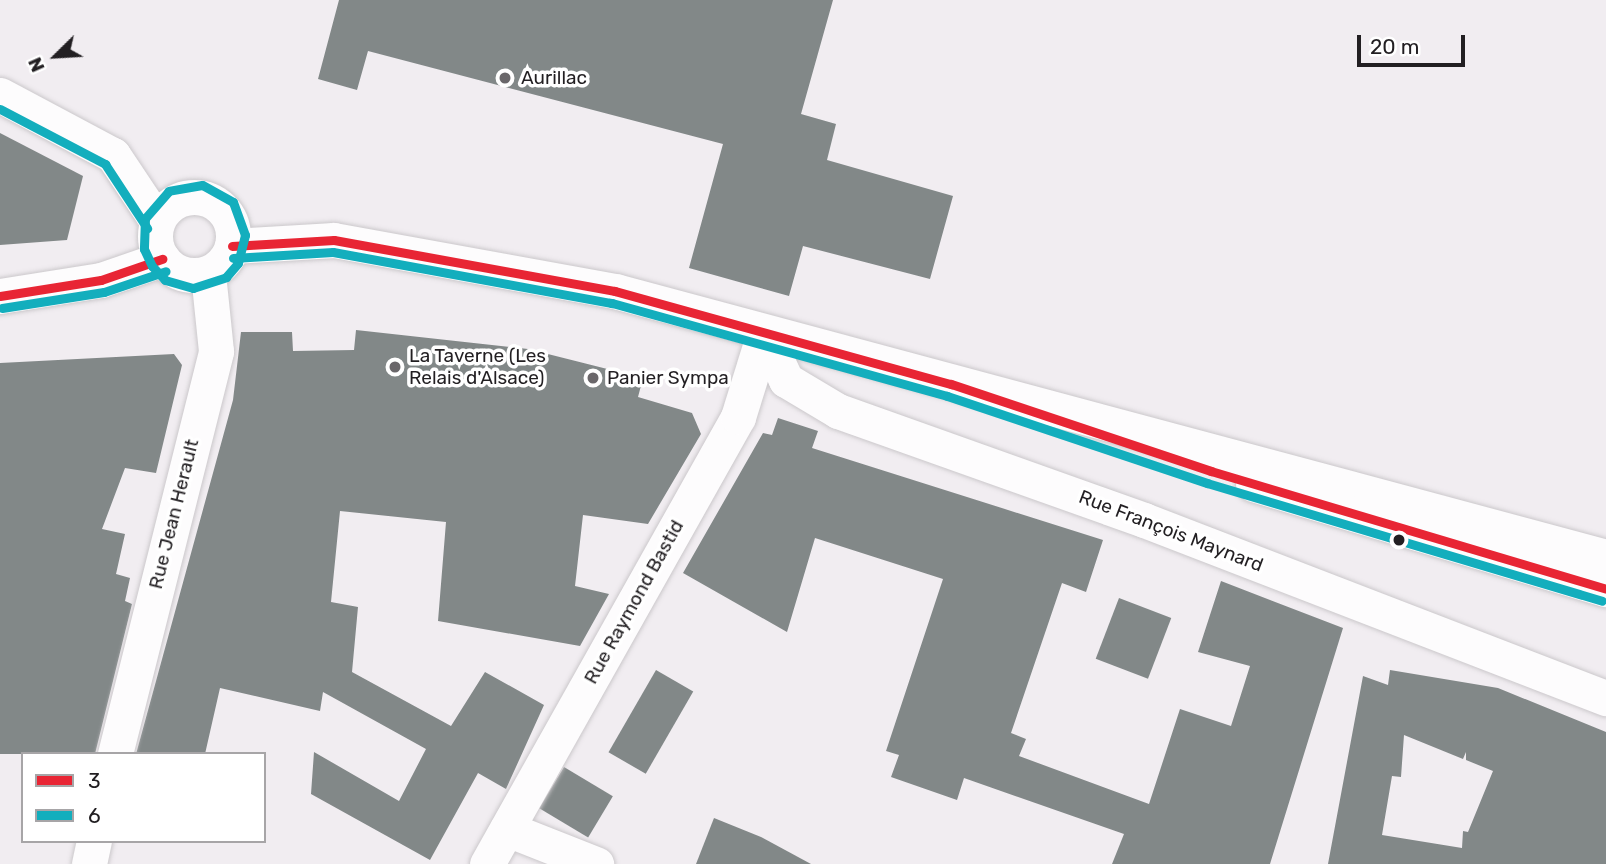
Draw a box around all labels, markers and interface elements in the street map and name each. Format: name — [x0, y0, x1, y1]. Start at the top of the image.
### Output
north arrow — [21, 21, 91, 91]
scale bar — [1361, 21, 1470, 65]
text: 20 m — [1370, 34, 1419, 59]
text: N — [23, 54, 50, 76]
place label: Aurillac — [521, 67, 587, 89]
marker: Aurillac — [495, 68, 515, 88]
place label: La Taverne (Les Relais d'Alsace) — [409, 345, 547, 389]
marker: La Taverne (Les Relais d'Alsace) — [387, 359, 403, 375]
place label: Panier Sympa — [607, 367, 729, 389]
marker: Panier Sympa — [585, 370, 601, 386]
street label: Rue Jean Herault — [144, 437, 204, 591]
street label: Rue François Maynard — [1076, 485, 1266, 577]
street label: Rue Raymond Bastid — [579, 516, 689, 688]
unlabelled marker — [1392, 533, 1406, 547]
legend — [21, 752, 266, 843]
text: 3 — [88, 768, 101, 793]
text: 6 — [88, 803, 101, 828]

